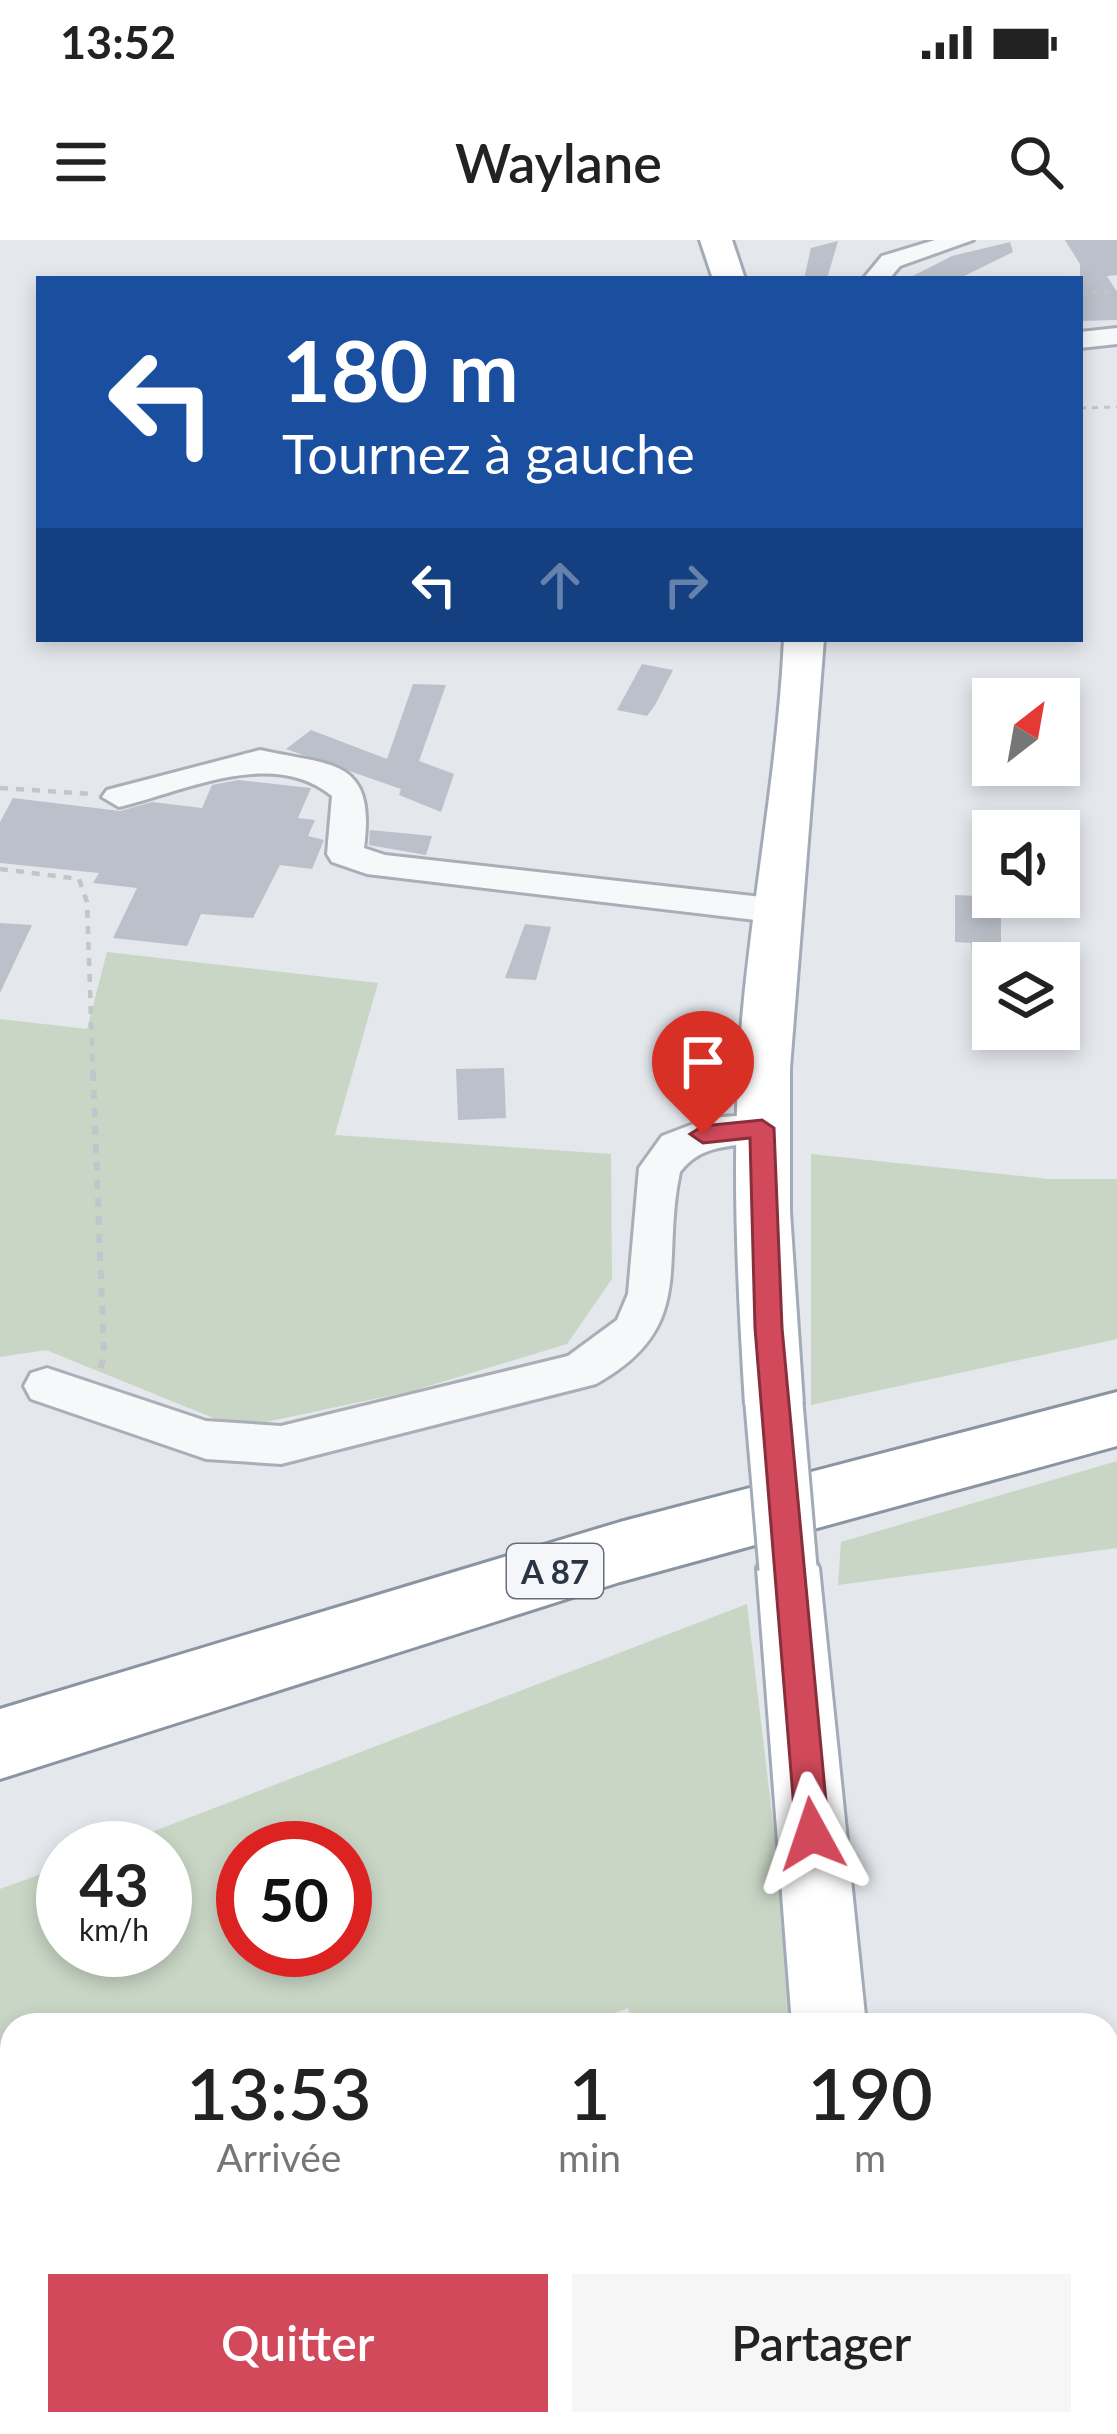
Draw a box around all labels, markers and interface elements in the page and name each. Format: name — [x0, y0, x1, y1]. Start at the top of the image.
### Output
text: 13:52 — [60, 15, 176, 69]
icon: menu — [48, 129, 114, 195]
icon: search — [1003, 129, 1069, 195]
text: Waylane — [455, 130, 662, 195]
text: 180 m — [282, 319, 519, 420]
icon: left — [84, 324, 240, 480]
text: Tournez à gauche — [282, 421, 695, 486]
icon: left — [401, 552, 467, 618]
icon: ahead — [527, 552, 593, 618]
icon: right — [653, 552, 719, 618]
north arrow — [972, 678, 1080, 786]
map controls — [972, 678, 1080, 1050]
button: sound — [972, 810, 1080, 918]
button: layers — [972, 942, 1080, 1050]
pin — [652, 1011, 754, 1134]
icon: arrive — [670, 1029, 736, 1095]
road number: A 87 — [507, 1544, 603, 1598]
position arrow — [749, 1771, 875, 1897]
speed limit sign: 50 — [216, 1821, 372, 1977]
text: 43 — [79, 1848, 149, 1920]
text: km/h — [79, 1911, 149, 1947]
text: 13:53 — [186, 2049, 372, 2135]
text: 1 — [569, 2049, 610, 2135]
text: 190 — [807, 2049, 933, 2135]
text: Arrivée — [217, 2134, 341, 2180]
text: min — [558, 2134, 621, 2180]
text: m — [854, 2134, 886, 2180]
button: Quitter — [48, 2274, 548, 2412]
button: Partager — [572, 2274, 1071, 2412]

